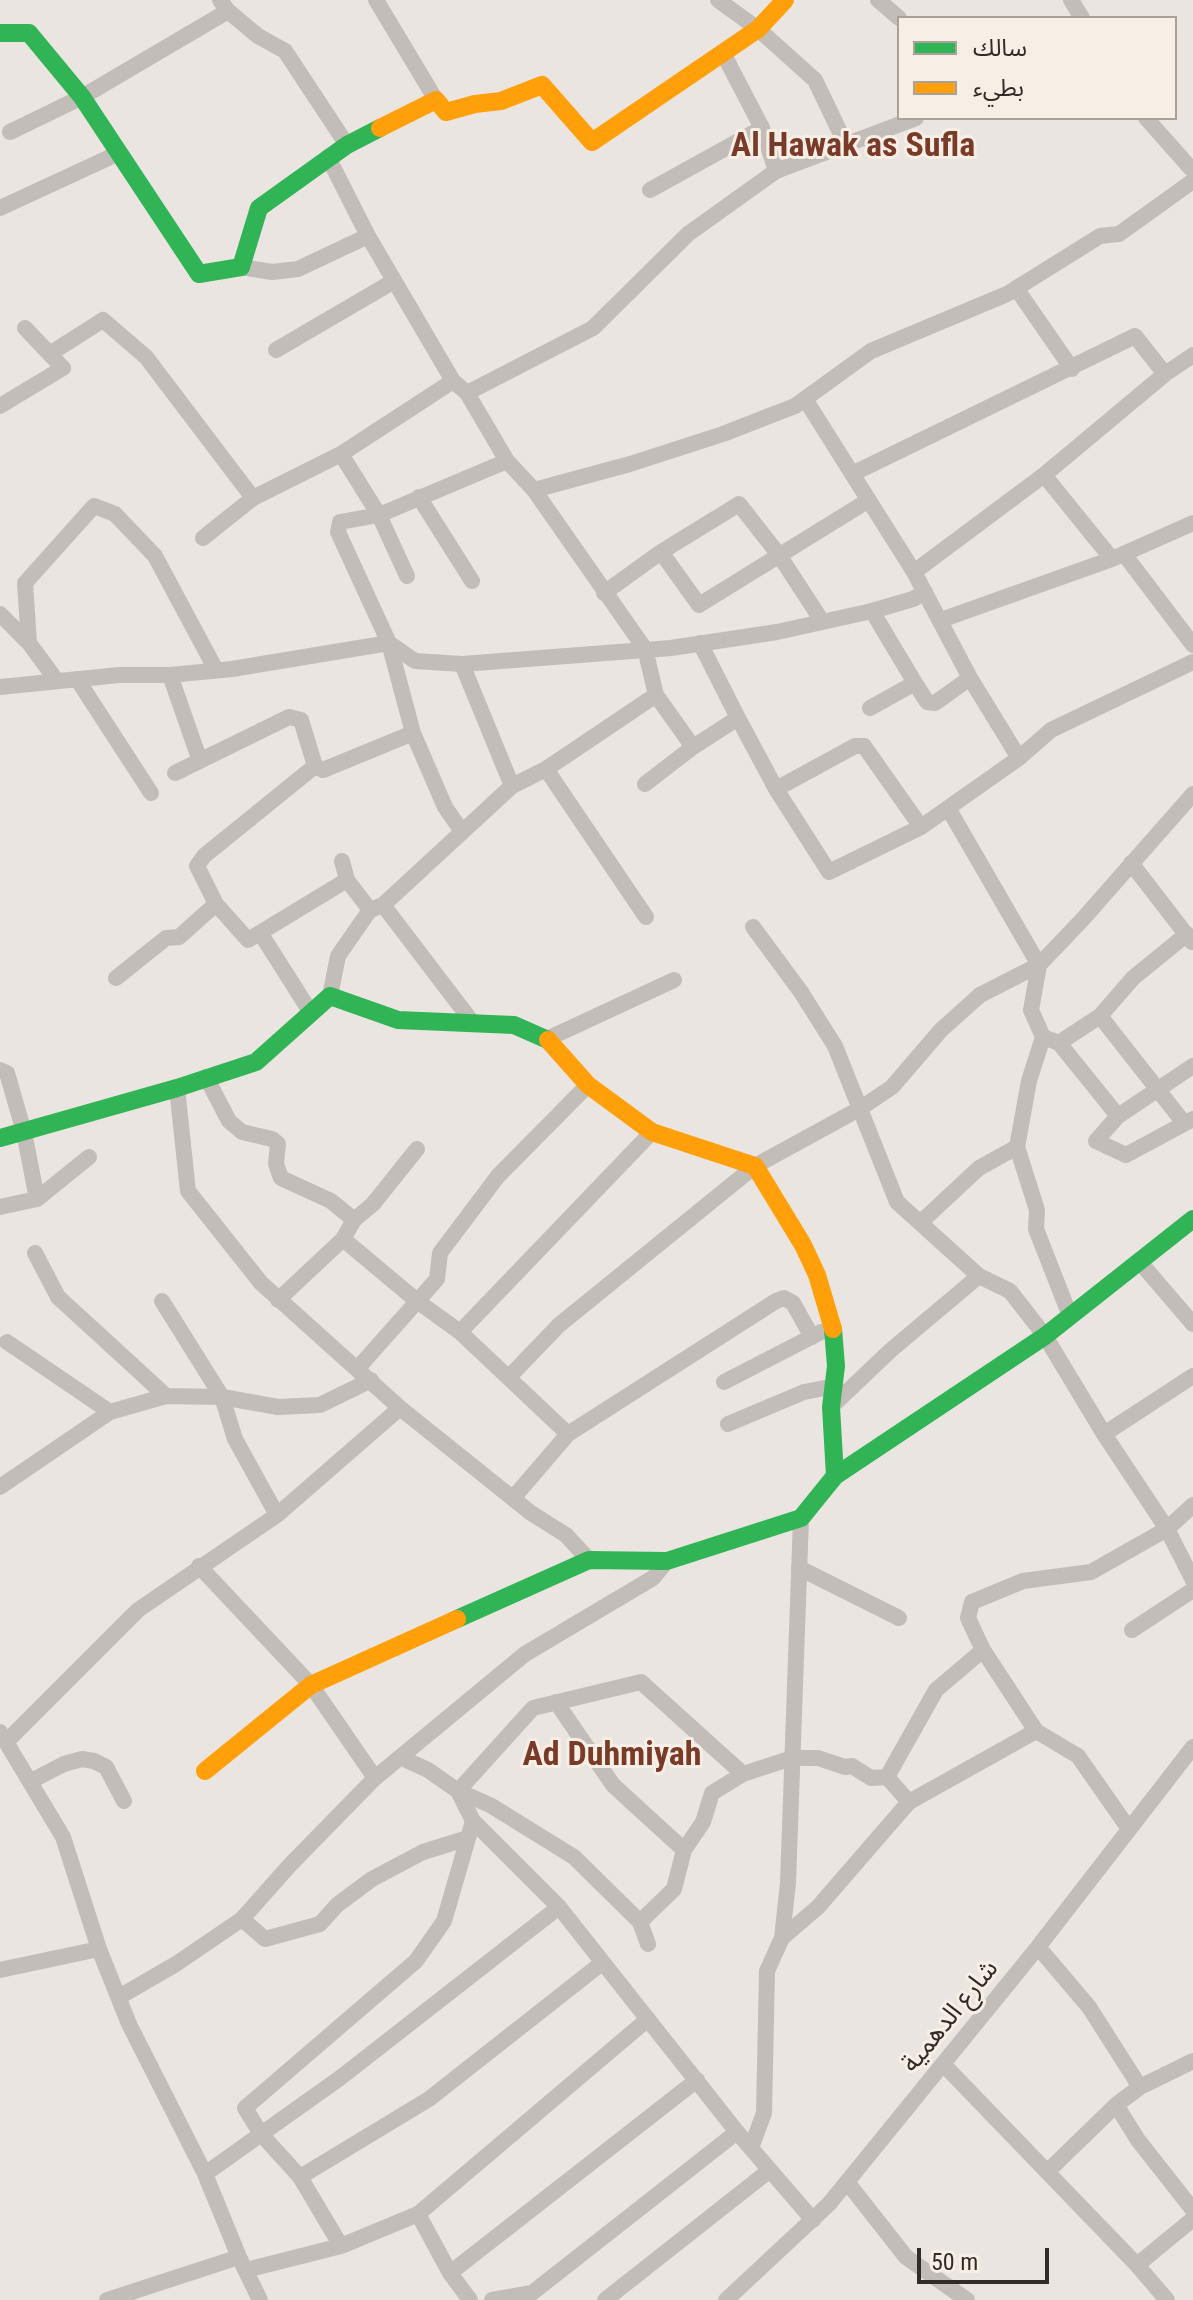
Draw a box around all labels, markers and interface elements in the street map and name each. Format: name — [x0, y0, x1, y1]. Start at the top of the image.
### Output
legend — [897, 16, 1177, 120]
text: سالك — [973, 34, 1027, 62]
text: بطيء — [973, 74, 1024, 102]
district label: Al Hawak as Sufla — [731, 127, 975, 167]
district label: Ad Duhmiyah — [522, 1736, 702, 1776]
street label: شارع الدهمية — [896, 1954, 1006, 2080]
scale bar — [921, 2232, 1053, 2282]
text: 50 m — [931, 2248, 978, 2276]

